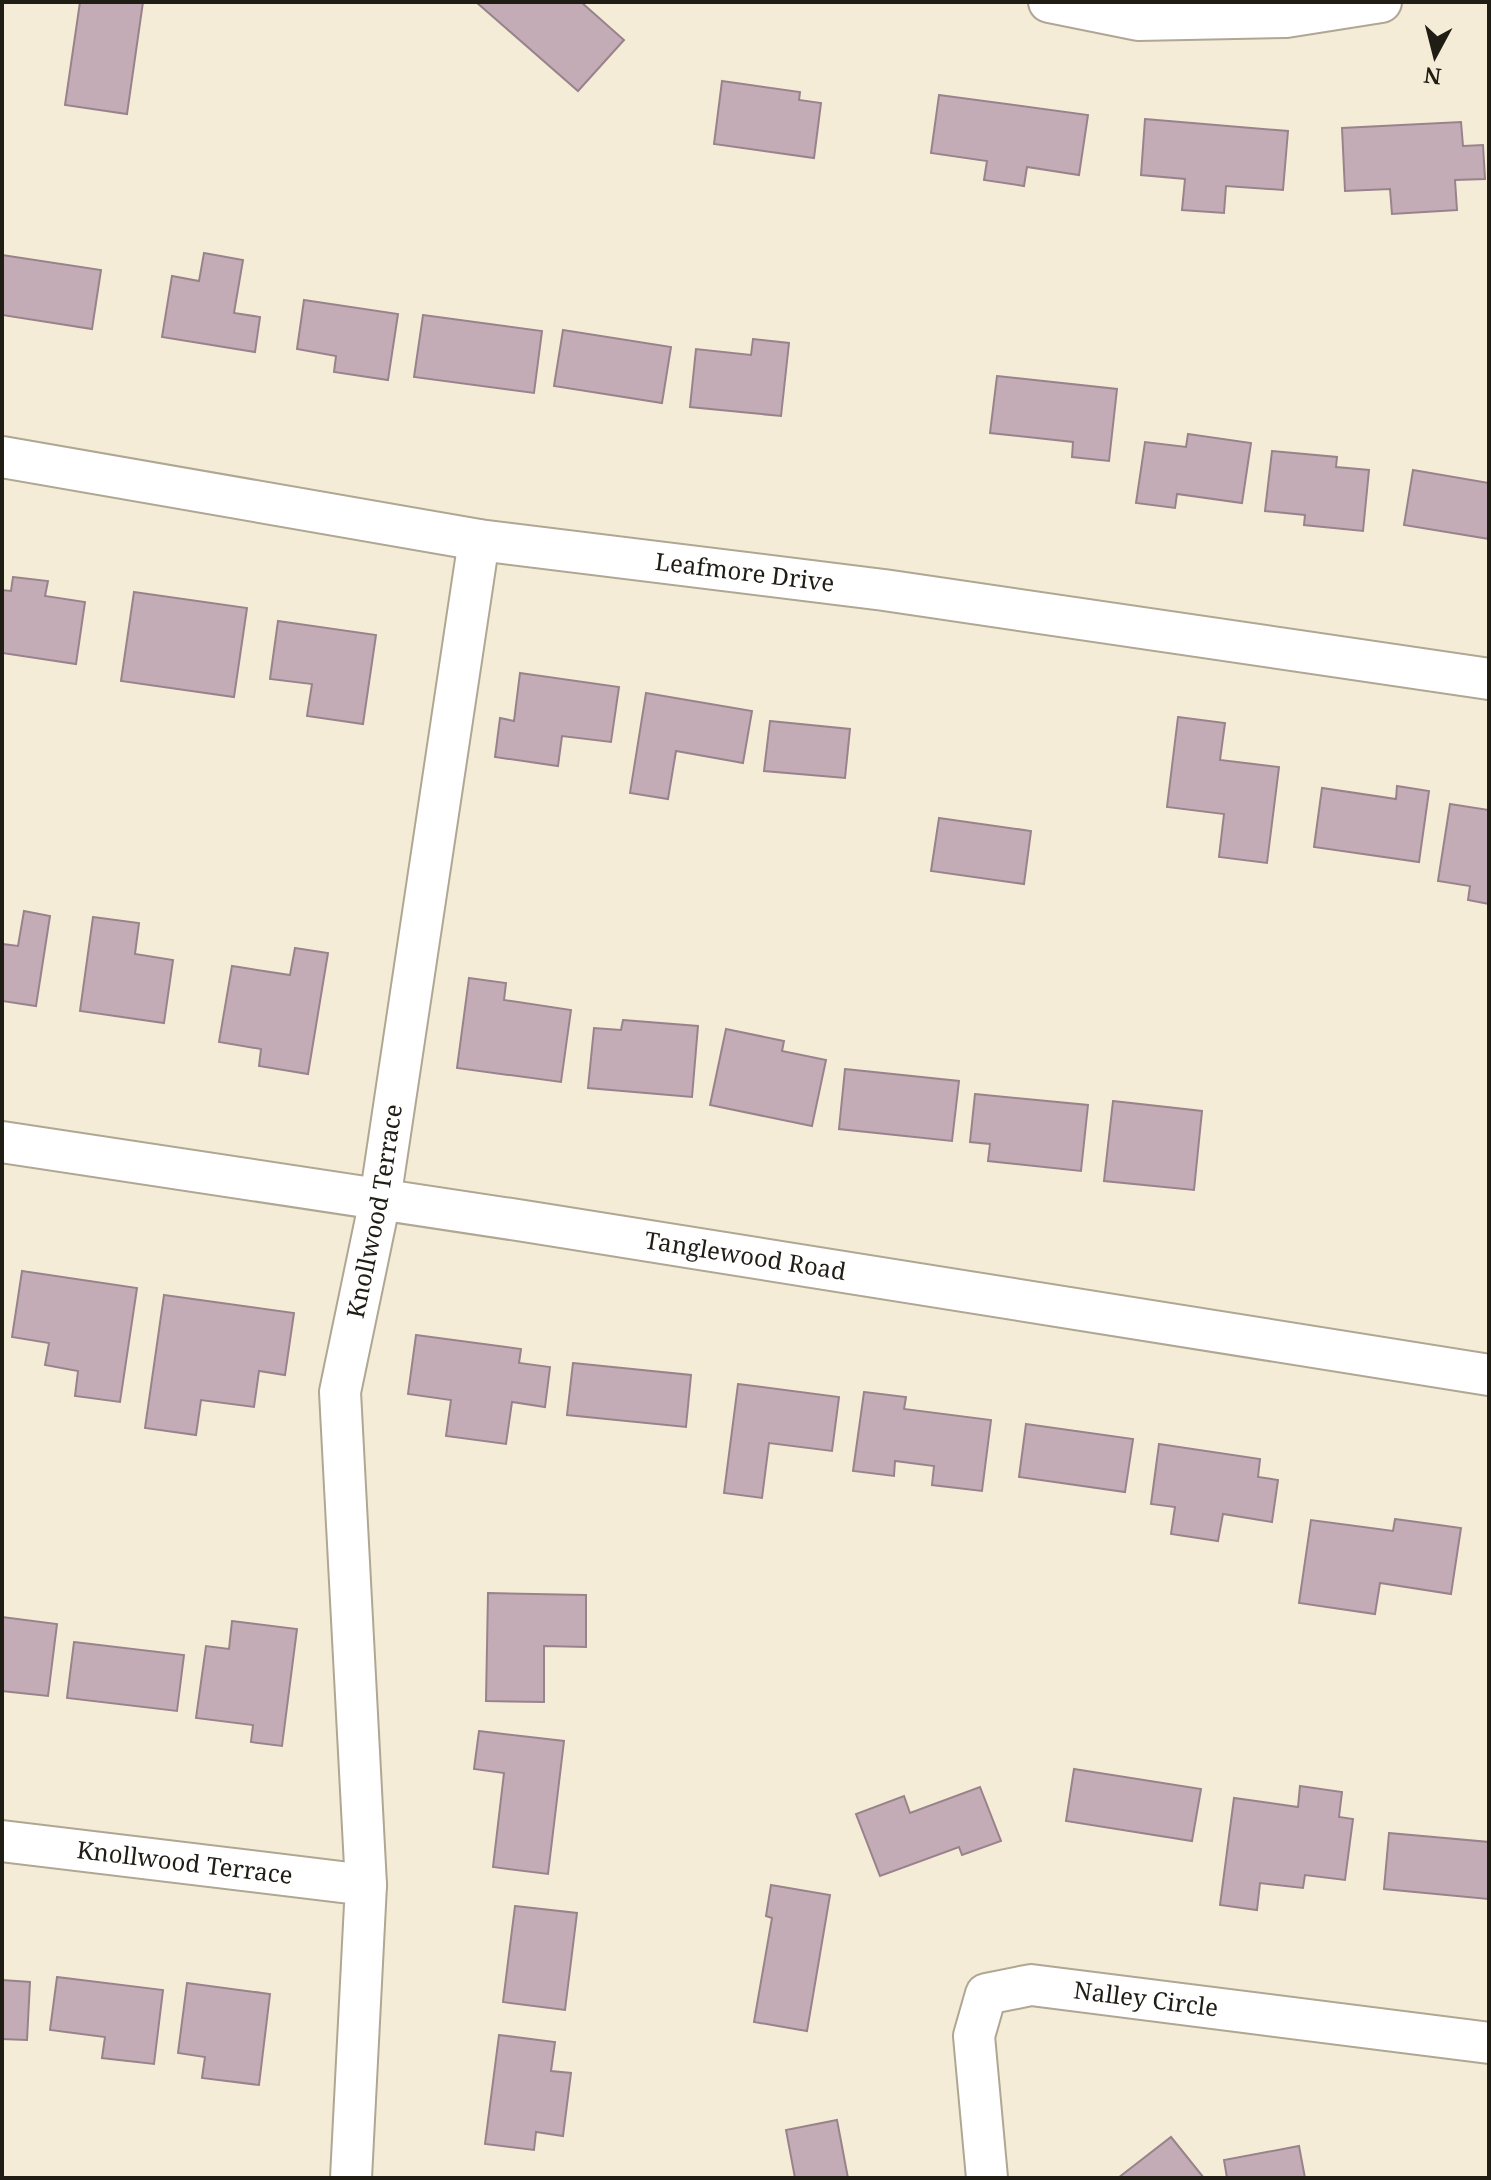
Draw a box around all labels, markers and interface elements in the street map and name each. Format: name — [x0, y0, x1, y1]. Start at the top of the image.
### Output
north arrow — [1395, 16, 1475, 96]
text: N — [1422, 61, 1443, 93]
street label: Leafmore Drive — [653, 544, 837, 599]
street label: Knollwood Terrace — [338, 1102, 409, 1321]
street label: Tanglewood Road — [642, 1222, 849, 1287]
street label: Knollwood Terrace — [75, 1832, 295, 1891]
street label: Nalley Circle — [1072, 1973, 1220, 2024]

